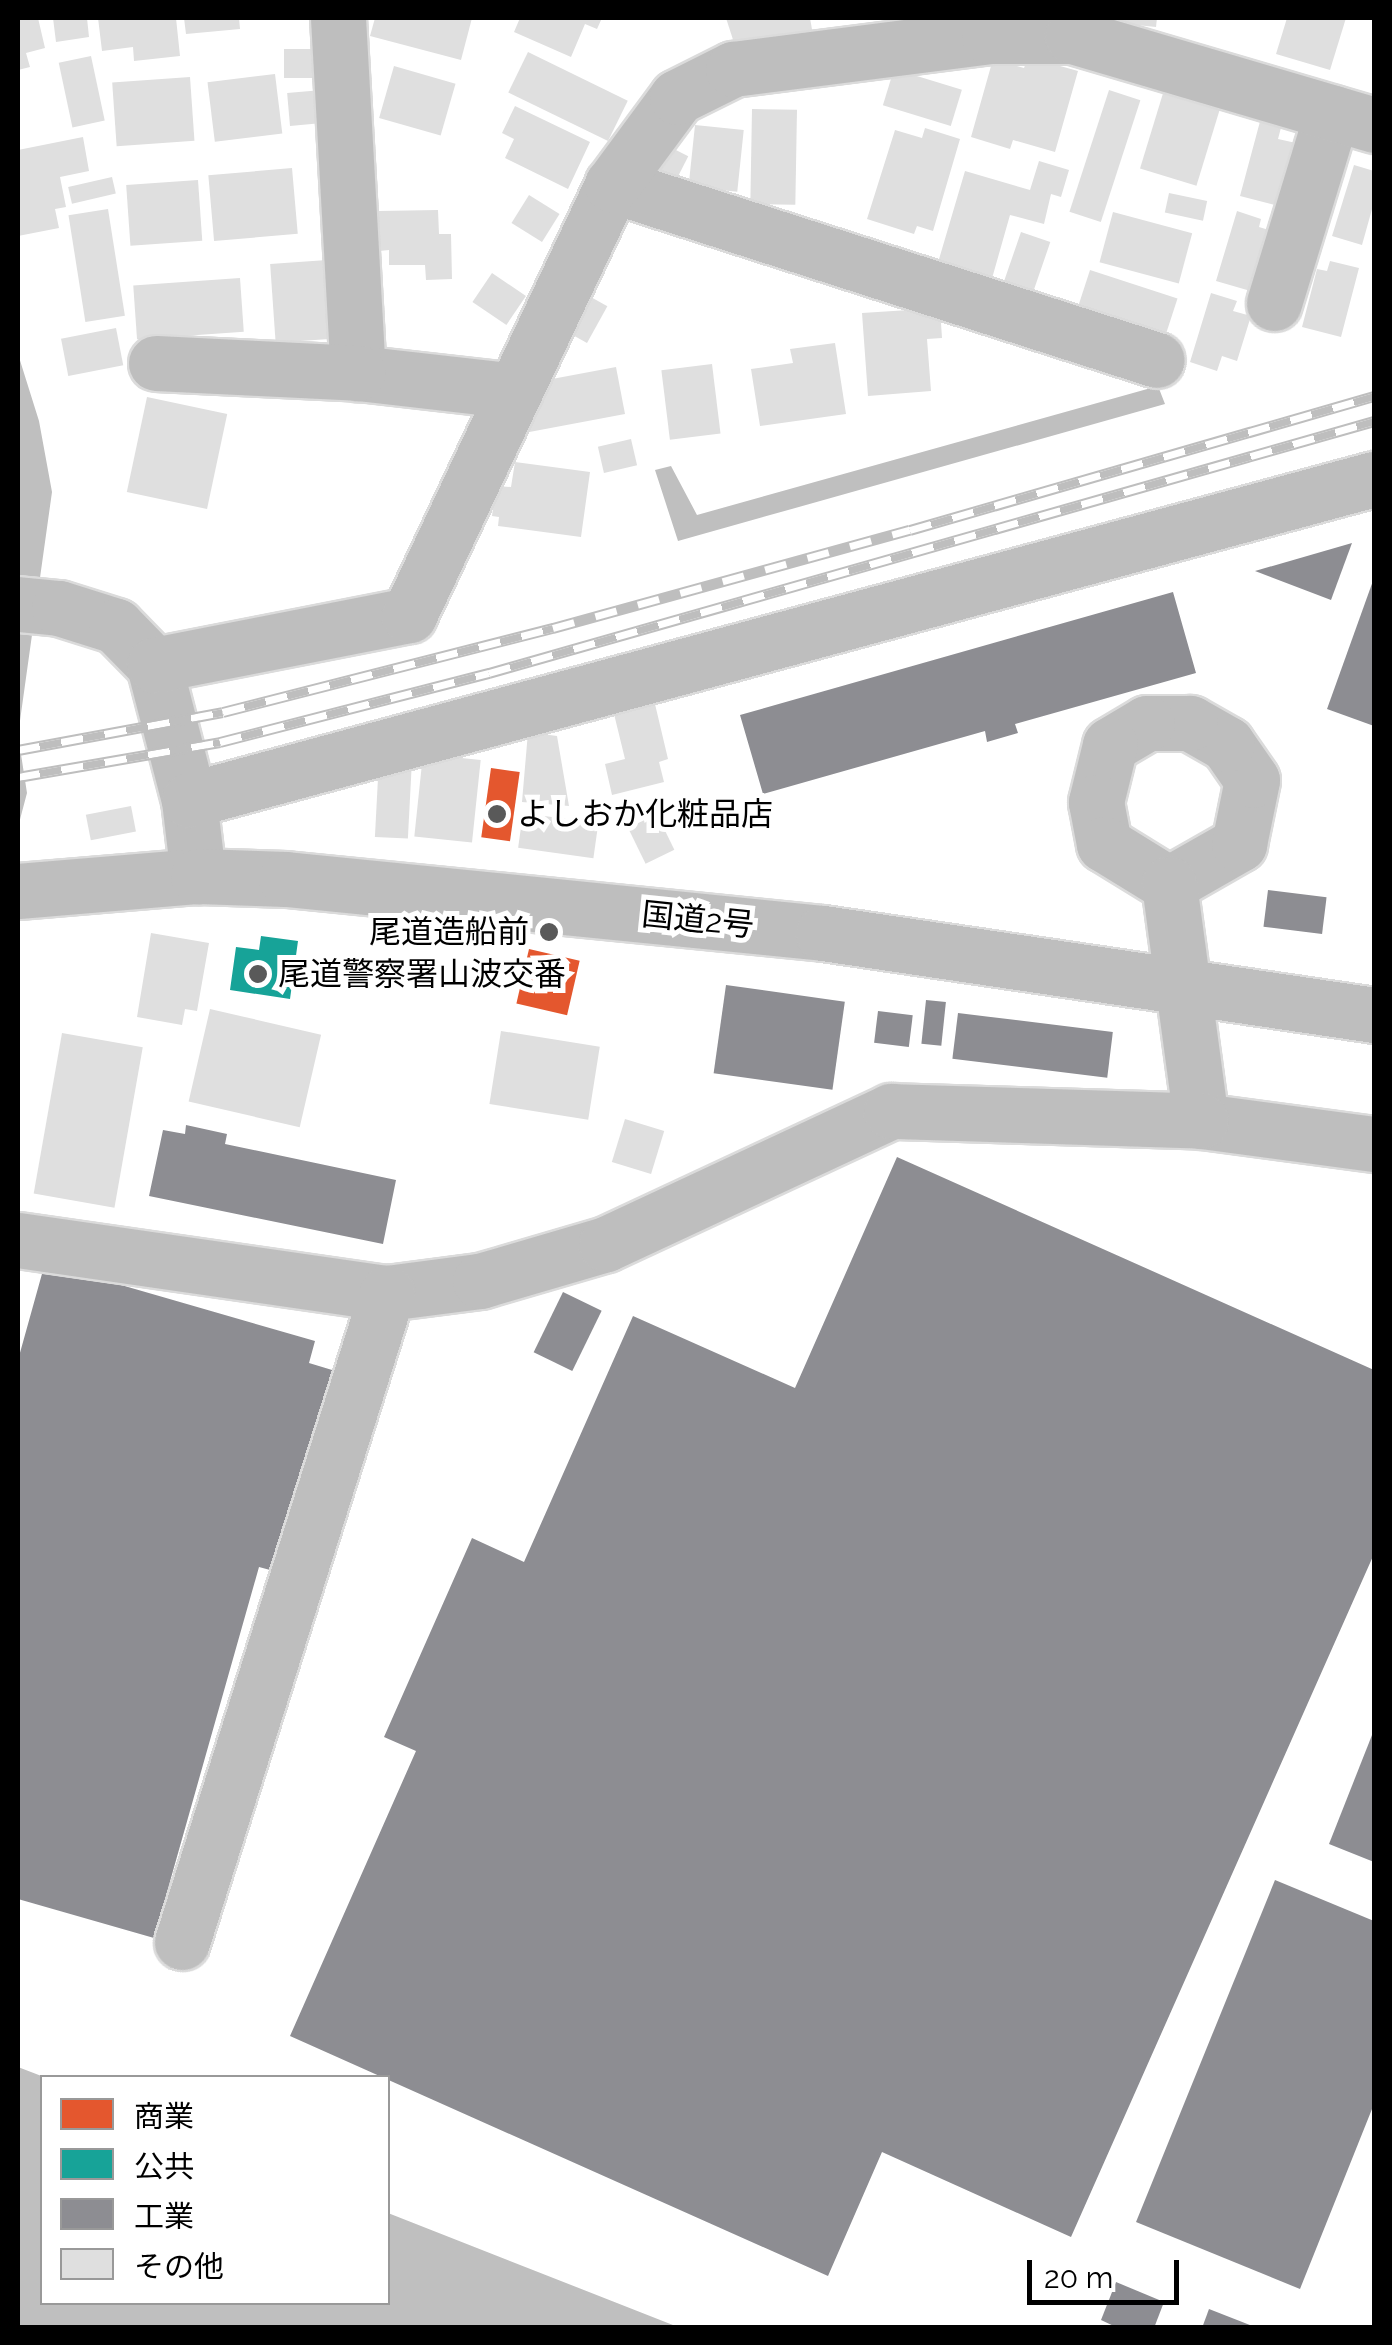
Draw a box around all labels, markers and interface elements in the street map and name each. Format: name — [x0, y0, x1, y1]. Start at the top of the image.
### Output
place label: よしおか化粧品店 — [517, 795, 773, 833]
marker: よしおか化粧品店 — [486, 803, 508, 825]
street label: 国道2号 — [640, 895, 756, 945]
place label: 尾道造船前 — [369, 913, 529, 951]
marker: 尾道造船前 — [538, 921, 560, 943]
place label: 尾道警察署山波交番 — [278, 955, 566, 993]
marker: 尾道警察署山波交番 — [247, 963, 269, 985]
legend — [40, 2075, 390, 2305]
text: 商業 — [134, 2099, 194, 2134]
text: 公共 — [134, 2149, 194, 2184]
text: 工業 — [134, 2199, 194, 2234]
scale bar — [1032, 2240, 1184, 2302]
text: その他 — [134, 2249, 224, 2284]
text: 20 m — [1044, 2260, 1113, 2295]

